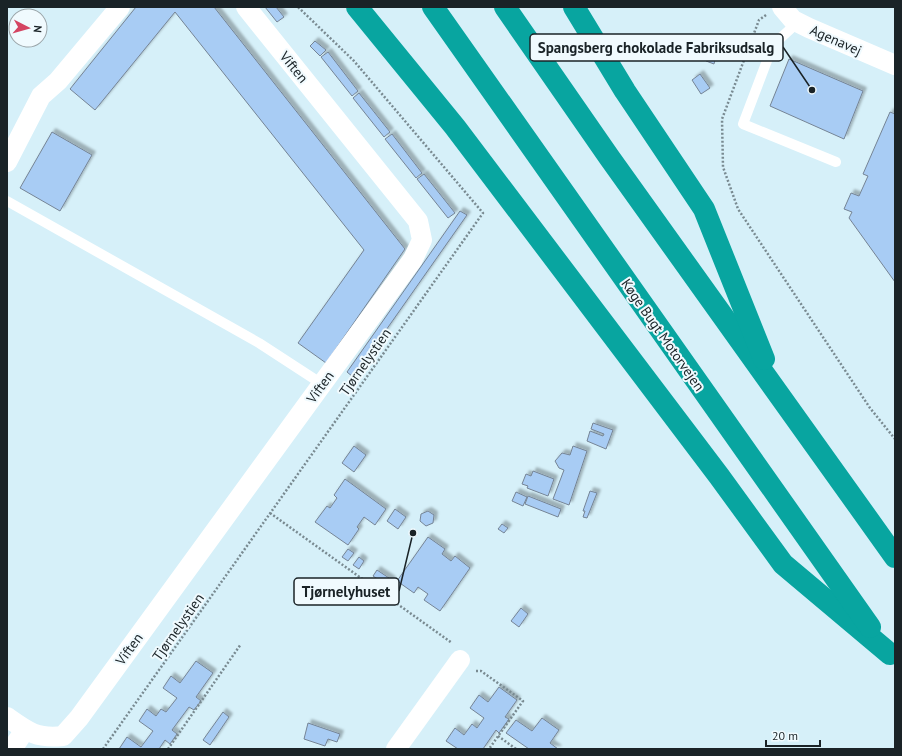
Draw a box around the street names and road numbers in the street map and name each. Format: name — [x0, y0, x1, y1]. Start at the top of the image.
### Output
street label: Agenavej — [807, 21, 865, 59]
street label: Viften — [275, 47, 312, 86]
street label: Køge Bugt Motorvejen — [617, 275, 709, 395]
street label: Tjørnelystien — [335, 325, 395, 399]
street label: Viften — [302, 367, 338, 407]
street label: Tjørnelystien — [148, 590, 208, 664]
street label: Viften — [111, 629, 147, 669]

